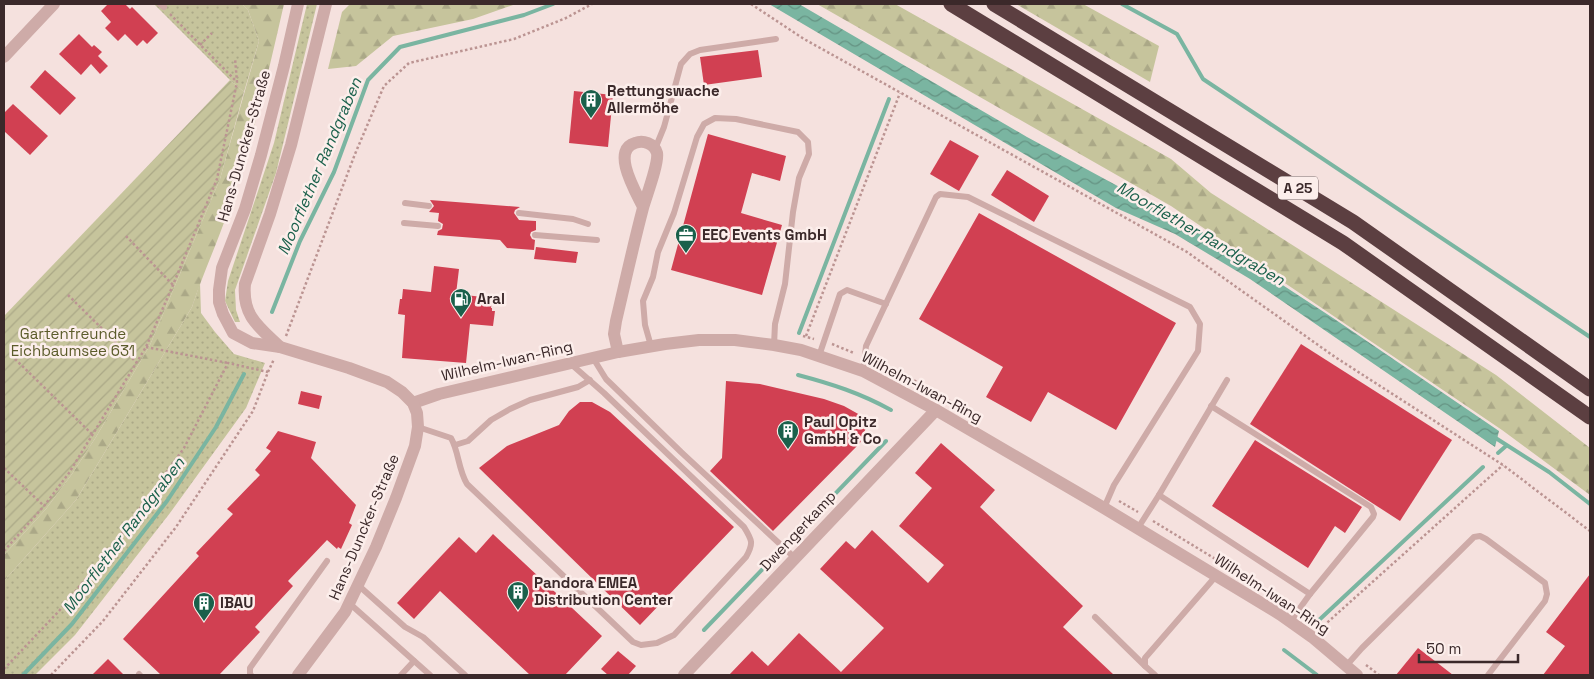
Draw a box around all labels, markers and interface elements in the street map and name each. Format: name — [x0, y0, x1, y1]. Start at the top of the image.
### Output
street label: Hans-Duncker-Straße — [213, 68, 274, 224]
water label: Moorflether Randgraben — [273, 73, 367, 258]
place label: Rettungswache Allermöhe — [607, 81, 720, 117]
building icon: Rettungswache Allermöhe — [579, 88, 603, 119]
water label: Moorflether Randgraben — [1113, 177, 1289, 291]
road number: A 25 — [1278, 177, 1318, 200]
office icon: EEC Events GmbH — [674, 223, 698, 254]
place label: EEC Events GmbH — [702, 225, 827, 244]
fuel station icon: Aral — [449, 287, 473, 318]
place label: Aral — [477, 289, 505, 308]
park label: Gartenfreunde Eichbaumsee 631 — [11, 324, 135, 360]
street label: Wilhelm-Iwan-Ring — [439, 336, 574, 385]
street label: Wilhelm-Iwan-Ring — [859, 347, 986, 426]
place label: Paul Opitz GmbH & Co — [804, 412, 881, 448]
building icon: Paul Opitz GmbH & Co — [776, 419, 800, 450]
street label: Hans-Duncker-Straße — [324, 451, 403, 603]
water label: Moorflether Randgraben — [58, 452, 190, 618]
street label: Dwengerkamp — [756, 486, 840, 575]
street label: Wilhelm-Iwan-Ring — [1211, 549, 1334, 638]
place label: Pandora EMEA Distribution Center — [534, 573, 673, 609]
building icon: Pandora EMEA Distribution Center — [506, 580, 530, 611]
building icon: IBAU — [192, 591, 216, 622]
place label: IBAU — [220, 593, 253, 612]
scale bar — [1419, 632, 1518, 664]
text: 50 m — [1426, 639, 1461, 658]

